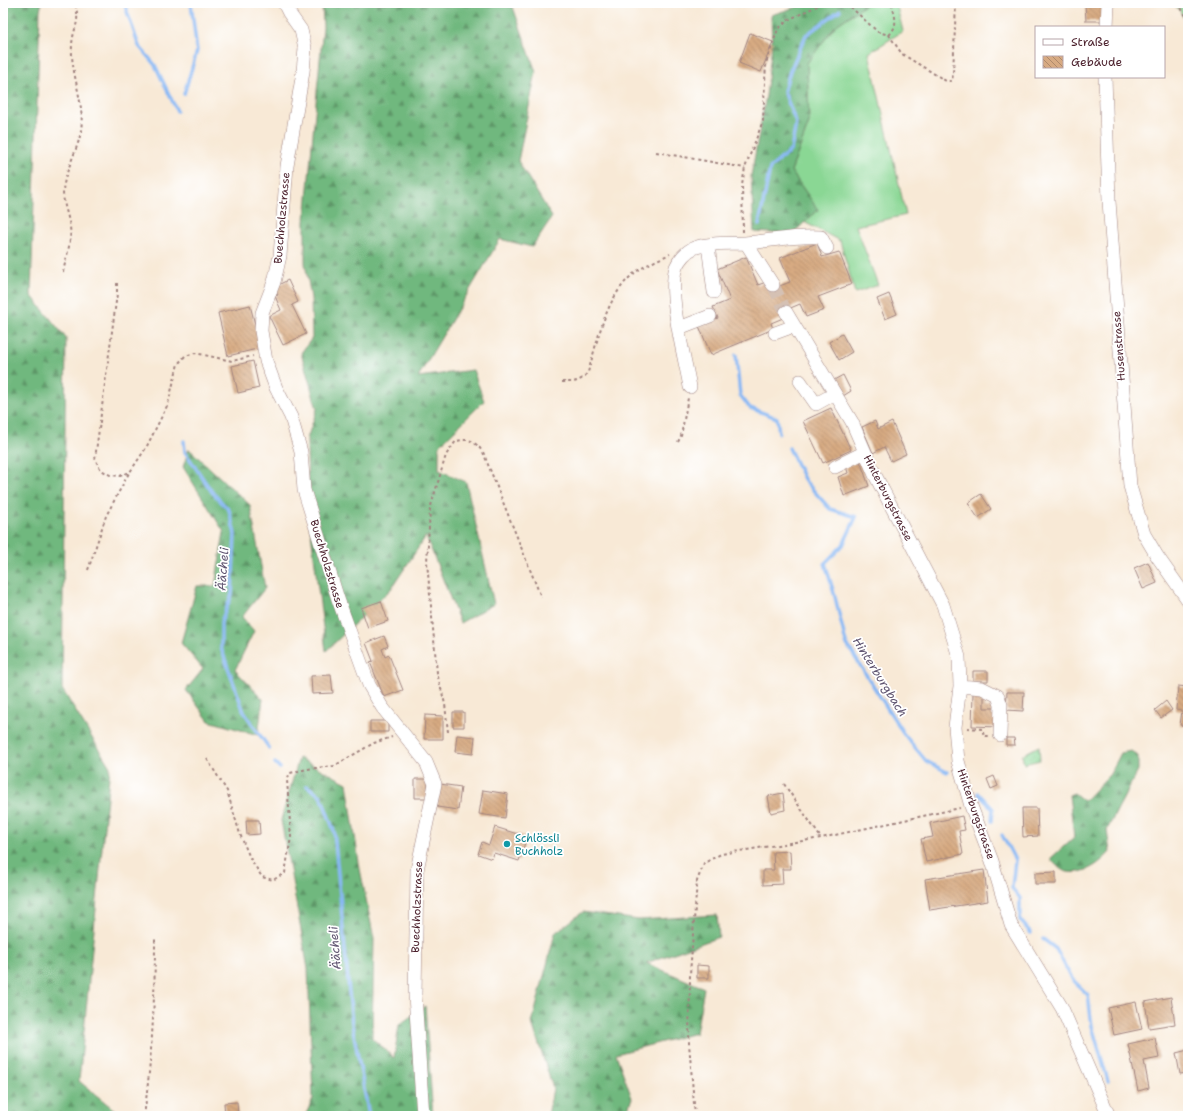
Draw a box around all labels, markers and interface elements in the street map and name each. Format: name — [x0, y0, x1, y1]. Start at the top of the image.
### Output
legend — [1035, 26, 1165, 78]
text: Straße — [1071, 34, 1110, 50]
text: Gebäude — [1071, 54, 1122, 70]
street label: Buechholzstrasse — [271, 172, 293, 264]
street label: Husenstrasse — [1109, 310, 1129, 382]
street label: Hinterburgstrasse — [860, 452, 916, 544]
street label: Buechholzstrasse — [306, 518, 348, 610]
water label: Äächeli — [214, 546, 233, 591]
water label: Hinterburgbach — [849, 634, 911, 720]
street label: Hinterburgstrasse — [953, 767, 999, 861]
place label: Schlössli Buchholz — [515, 831, 563, 859]
marker: Schlössli Buchholz — [502, 839, 512, 849]
street label: Buechholzstrasse — [408, 861, 426, 953]
water label: Äächeli — [325, 925, 345, 970]

